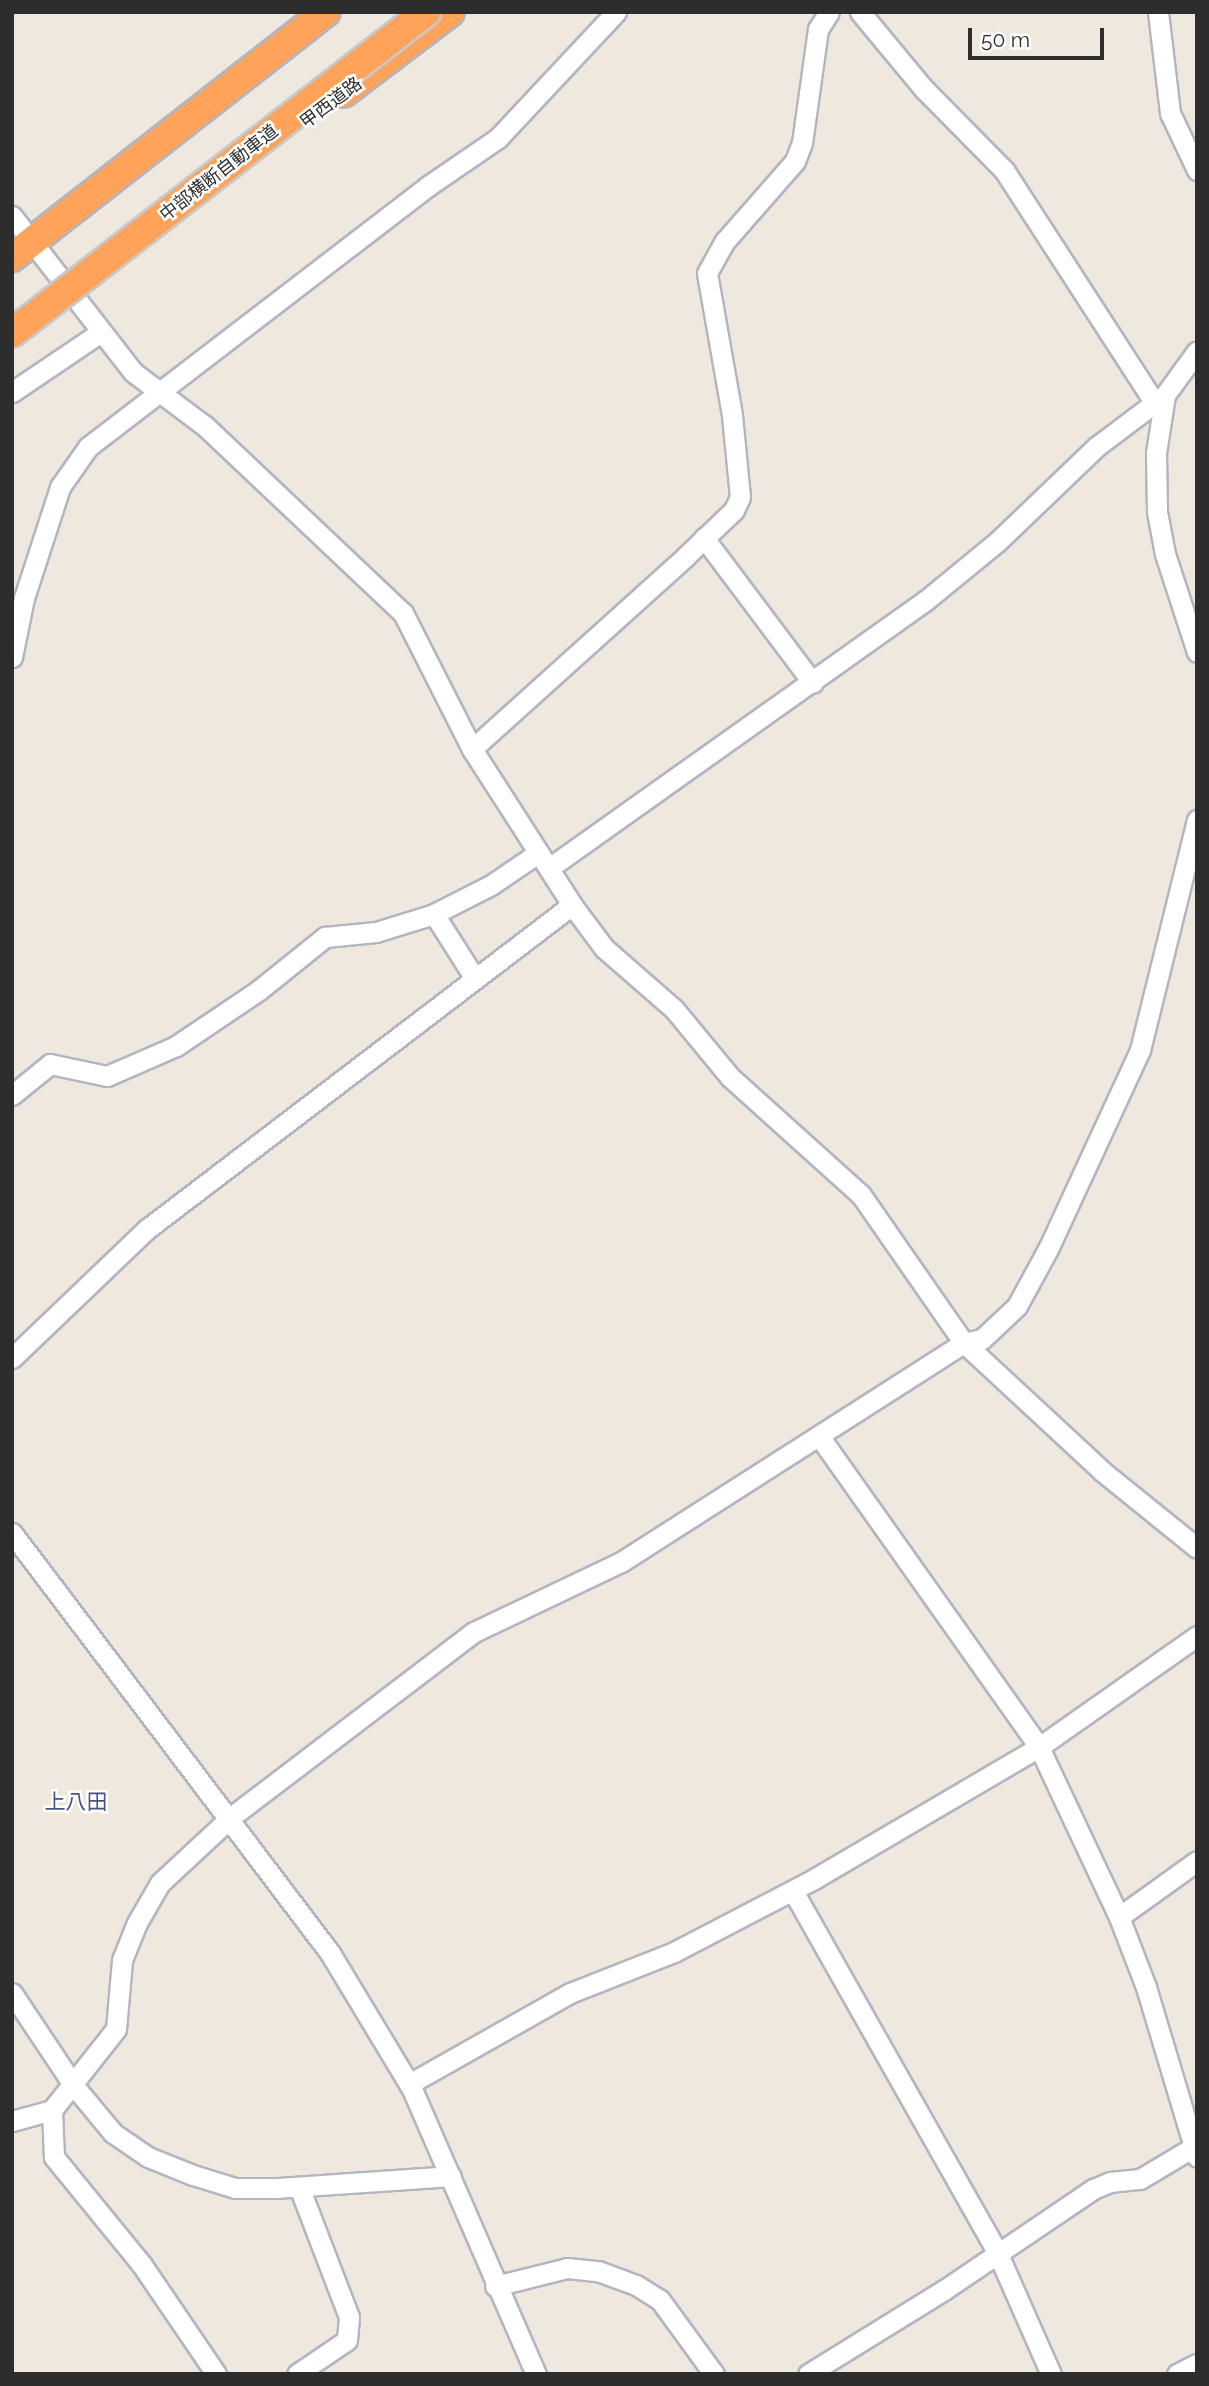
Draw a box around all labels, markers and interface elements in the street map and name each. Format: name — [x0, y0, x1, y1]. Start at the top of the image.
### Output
scale bar — [971, 14, 1108, 58]
text: 50 m — [981, 27, 1030, 52]
street label: 甲西道路 — [296, 73, 366, 133]
street label: 中部横断自動車道 — [156, 120, 282, 226]
district label: 上八田 — [45, 1789, 107, 1815]

